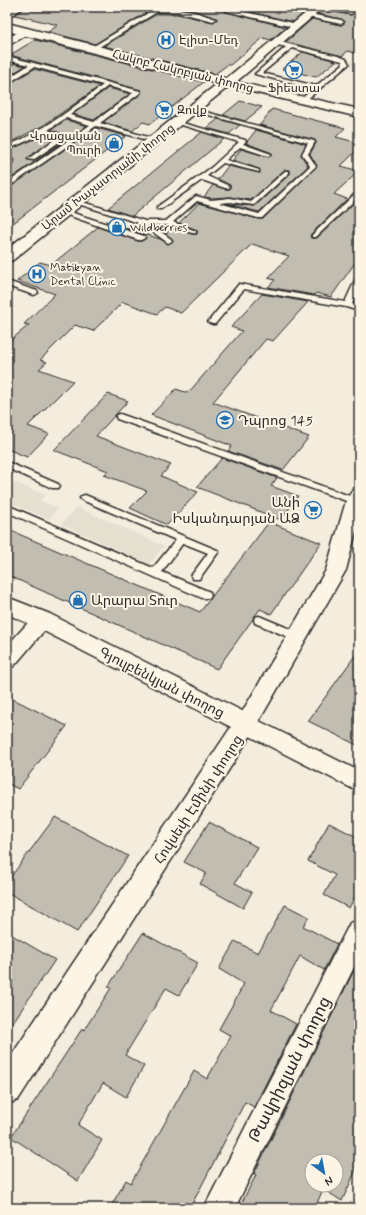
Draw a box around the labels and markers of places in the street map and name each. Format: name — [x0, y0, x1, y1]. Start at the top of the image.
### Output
hospital icon: Էլիտ-Մեդ — [156, 30, 176, 50]
place label: Էլիտ-Մեդ — [179, 33, 239, 49]
supermarket icon: Ֆիեստա — [284, 60, 304, 80]
place label: Ֆիեստա — [268, 81, 320, 97]
supermarket icon: Զովք — [154, 100, 174, 120]
place label: Զովք — [177, 103, 207, 119]
place label: Վրացական Պուրի — [30, 129, 101, 159]
shop icon: Վրացական Պուրի — [104, 133, 124, 153]
shop icon: Wildberries — [107, 217, 127, 237]
place label: Wildberries — [130, 220, 188, 236]
place label: Matikyan Dental Clinic — [50, 260, 116, 290]
hospital icon: Matikyan Dental Clinic — [27, 264, 47, 284]
school or university icon: Դպրոց 145 — [215, 410, 235, 430]
place label: Դպրոց 145 — [238, 412, 313, 430]
place label: Անի Իսկանդարյան ԱՁ — [173, 494, 300, 528]
supermarket icon: Անի Իսկանդարյան ԱՁ — [303, 500, 323, 520]
shop icon: Արարա Տուր — [68, 590, 88, 610]
place label: Արարա Տուր — [91, 592, 178, 610]

